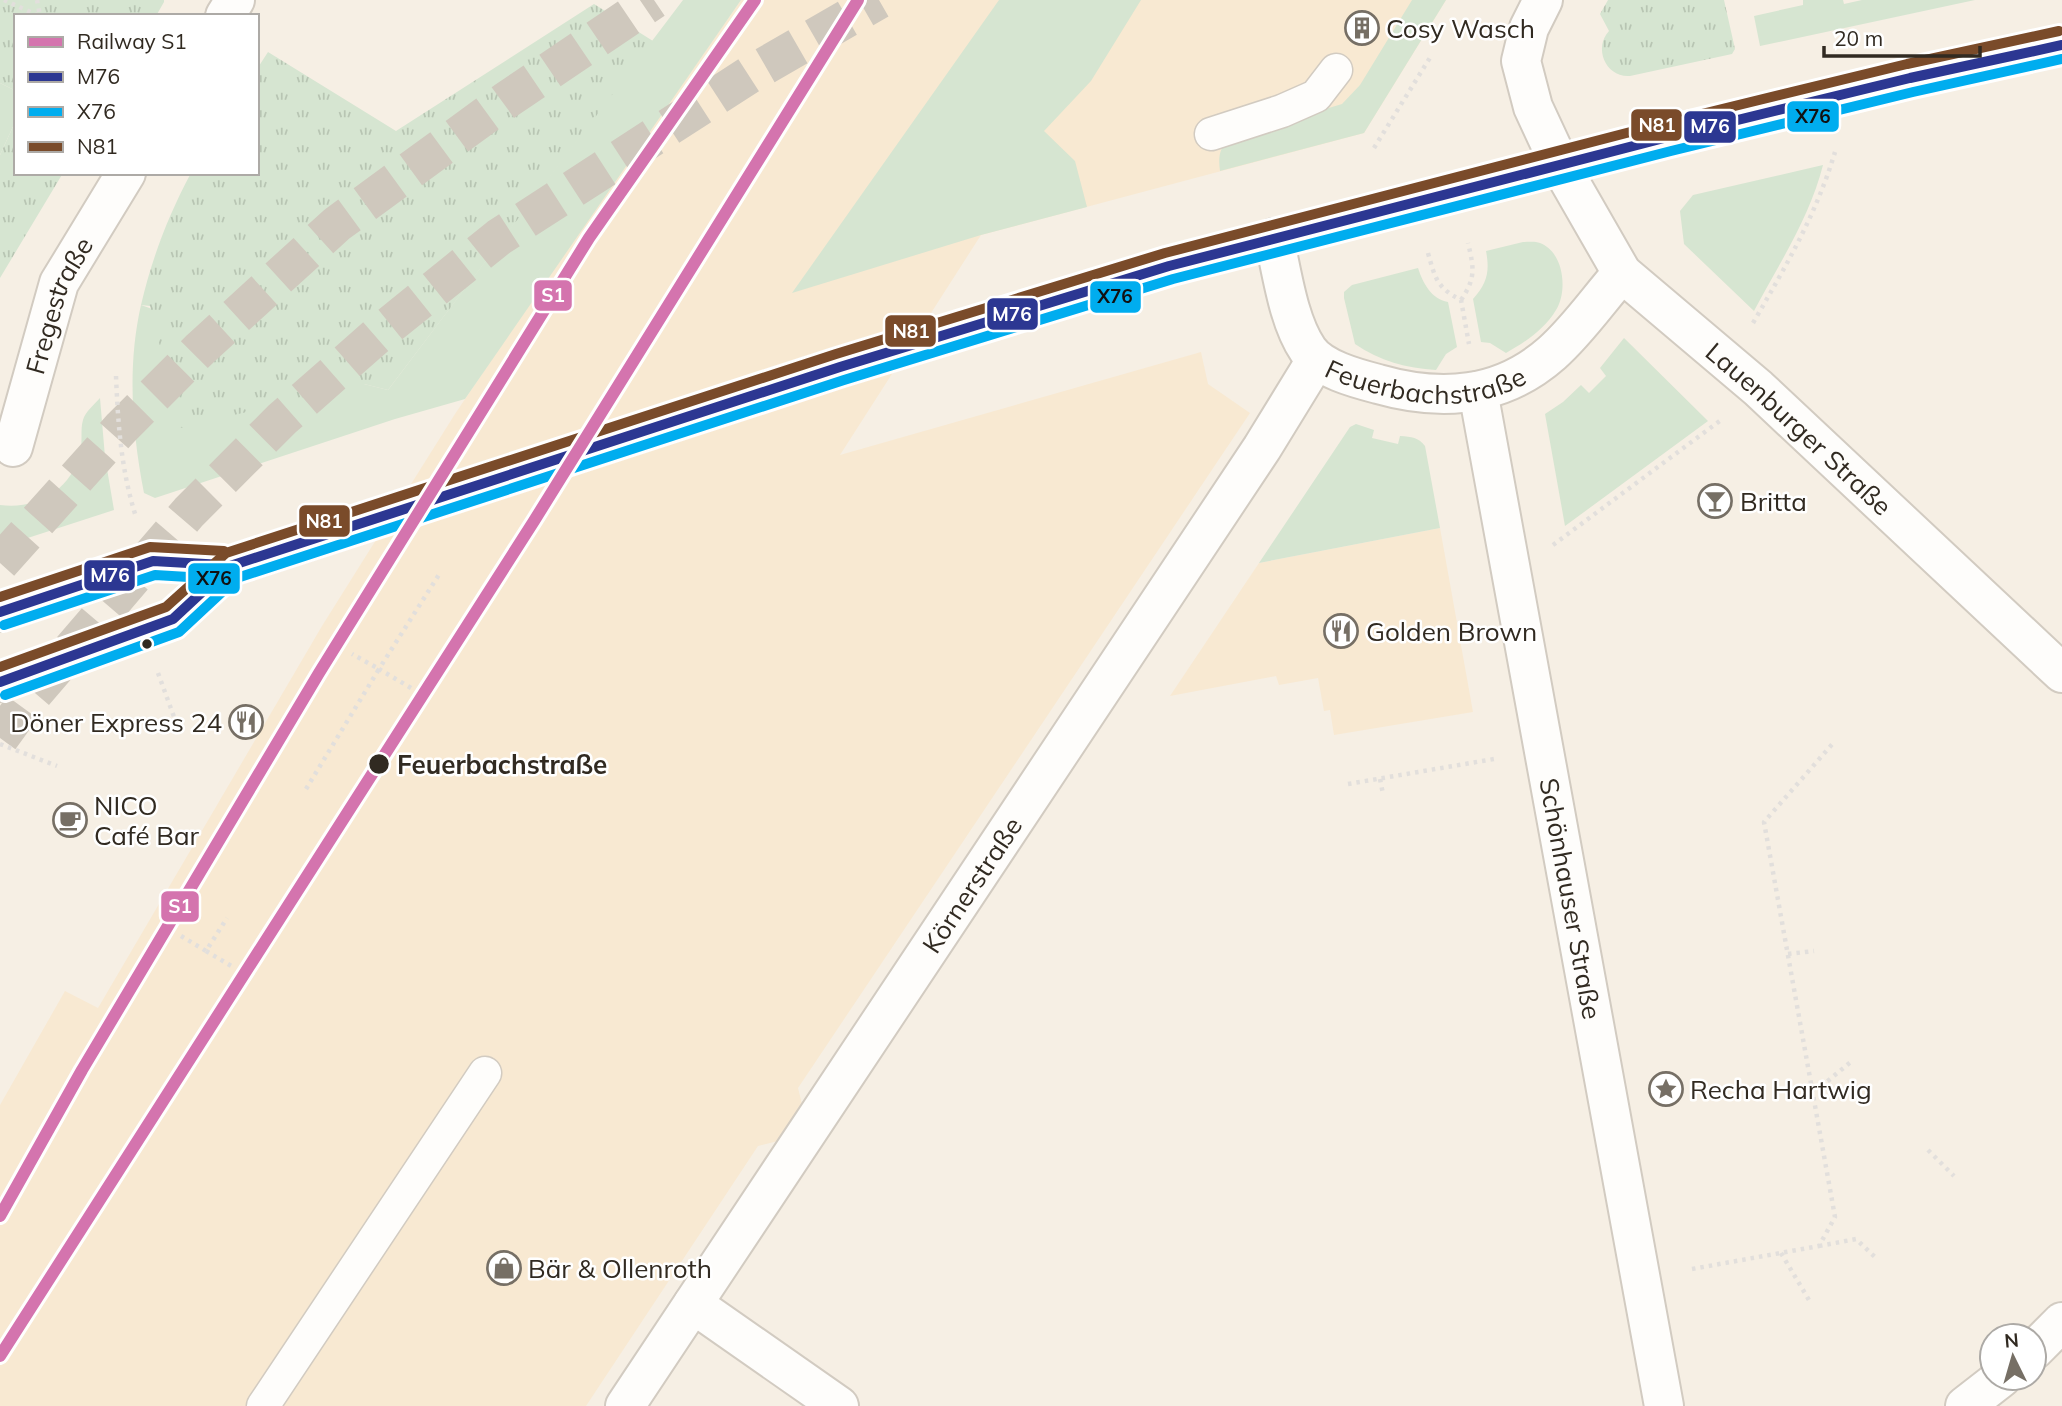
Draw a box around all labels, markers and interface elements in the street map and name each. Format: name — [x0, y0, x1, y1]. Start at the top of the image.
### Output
building icon: Cosy Wasch — [1343, 9, 1381, 47]
place label: Cosy Wasch — [1386, 12, 1535, 45]
legend — [14, 14, 259, 175]
scale bar — [1824, 14, 1980, 58]
text: 20 m — [1834, 25, 1883, 51]
text: Railway S1 — [77, 28, 187, 54]
text: M76 — [77, 63, 120, 89]
text: X76 — [77, 98, 116, 124]
line badge: X76 — [1786, 100, 1840, 133]
text: X76 — [1794, 104, 1831, 128]
line badge: N81 — [1630, 108, 1683, 142]
line badge: M76 — [1683, 110, 1737, 144]
text: N81 — [1638, 113, 1676, 137]
text: M76 — [1690, 114, 1730, 138]
text: N81 — [77, 133, 118, 159]
street label: Fregestraße — [18, 231, 100, 378]
line badge: S1 — [533, 279, 573, 312]
line badge: X76 — [1089, 280, 1142, 314]
text: S1 — [541, 283, 565, 307]
text: X76 — [1096, 284, 1133, 308]
line badge: M76 — [986, 297, 1039, 331]
text: M76 — [992, 302, 1032, 326]
line badge: N81 — [884, 314, 937, 348]
text: N81 — [892, 319, 930, 343]
street label: Lauenburger Straße — [1699, 335, 1899, 522]
street label: Feuerbachstraße — [1320, 351, 1531, 411]
bar icon: Britta — [1696, 482, 1734, 520]
place label: Britta — [1740, 485, 1807, 518]
line badge: N81 — [298, 504, 351, 538]
text: N81 — [305, 509, 343, 533]
line badge: M76 — [83, 559, 136, 592]
line badge: X76 — [187, 562, 241, 595]
text: M76 — [90, 563, 130, 587]
text: X76 — [195, 566, 232, 590]
restaurant icon: Golden Brown — [1322, 612, 1360, 650]
place label: Golden Brown — [1366, 615, 1537, 648]
unlabelled marker — [140, 637, 154, 651]
restaurant icon: Döner Express 24 — [227, 703, 265, 741]
place label: Döner Express 24 — [10, 706, 222, 739]
place label: Feuerbachstraße — [397, 748, 607, 781]
marker: Feuerbachstraße — [367, 752, 391, 776]
street label: Schönhauser Straße — [1533, 775, 1609, 1022]
place label: NICO Café Bar — [94, 789, 200, 852]
cafe icon: NICO Café Bar — [51, 801, 89, 839]
street label: Körnerstraße — [915, 810, 1029, 959]
line badge: S1 — [160, 890, 200, 923]
text: S1 — [168, 894, 192, 918]
place icon: Recha Hartwig — [1647, 1070, 1685, 1108]
place label: Recha Hartwig — [1690, 1073, 1872, 1106]
shop icon: Bär & Ollenroth — [485, 1249, 523, 1287]
place label: Bär & Ollenroth — [528, 1252, 712, 1285]
north arrow — [1978, 1322, 2048, 1392]
text: N — [2003, 1327, 2020, 1353]

